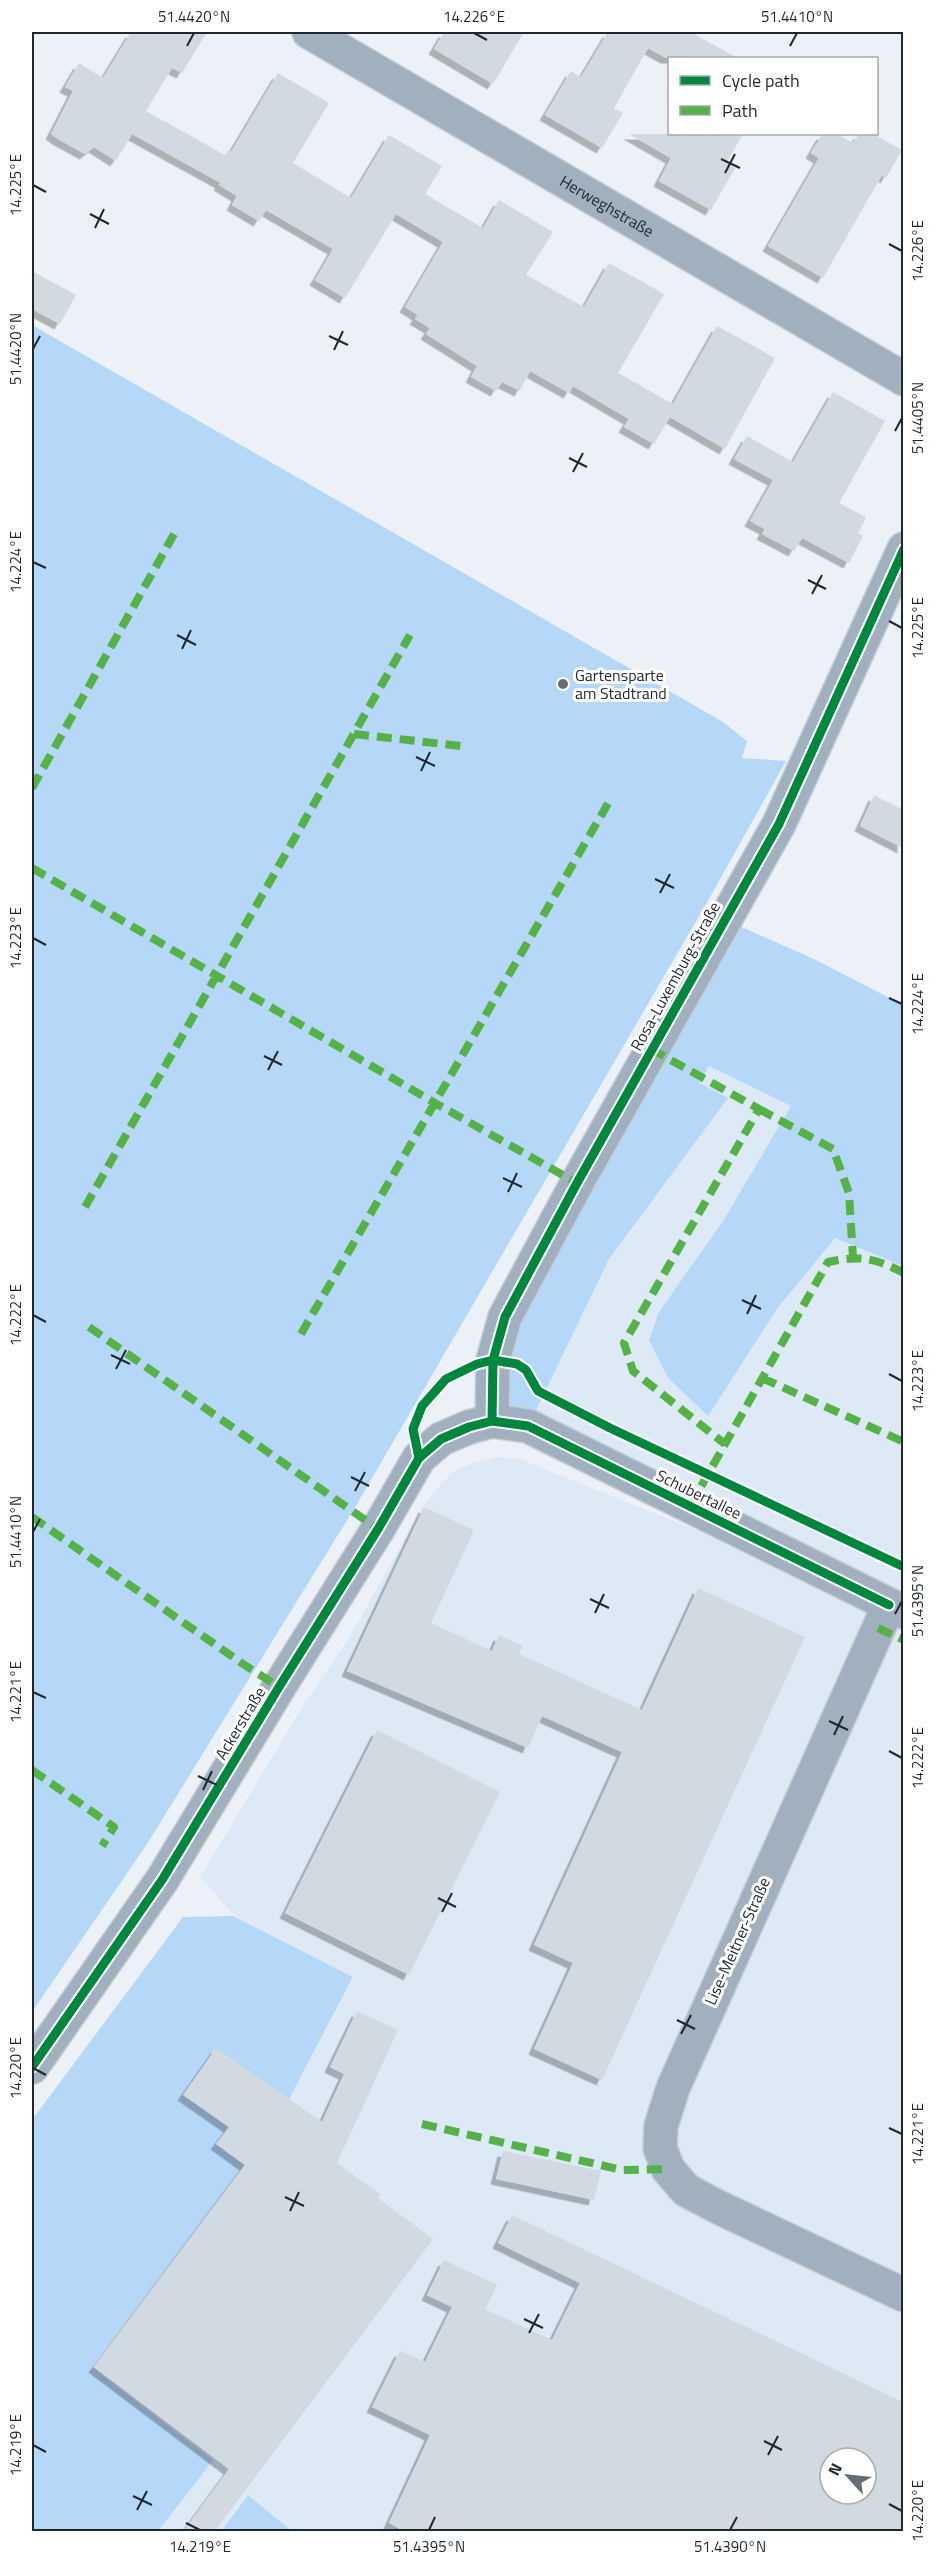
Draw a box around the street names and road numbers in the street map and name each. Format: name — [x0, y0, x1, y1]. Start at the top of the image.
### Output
street label: Herweghstraße — [555, 169, 659, 243]
street label: Rosa-Luxemburg-Straße — [624, 897, 726, 1055]
street label: Schubertallee — [652, 1463, 746, 1525]
street label: Ackerstraße — [209, 1682, 271, 1764]
street label: Lise-Meitner-Straße — [698, 1873, 776, 2009]

